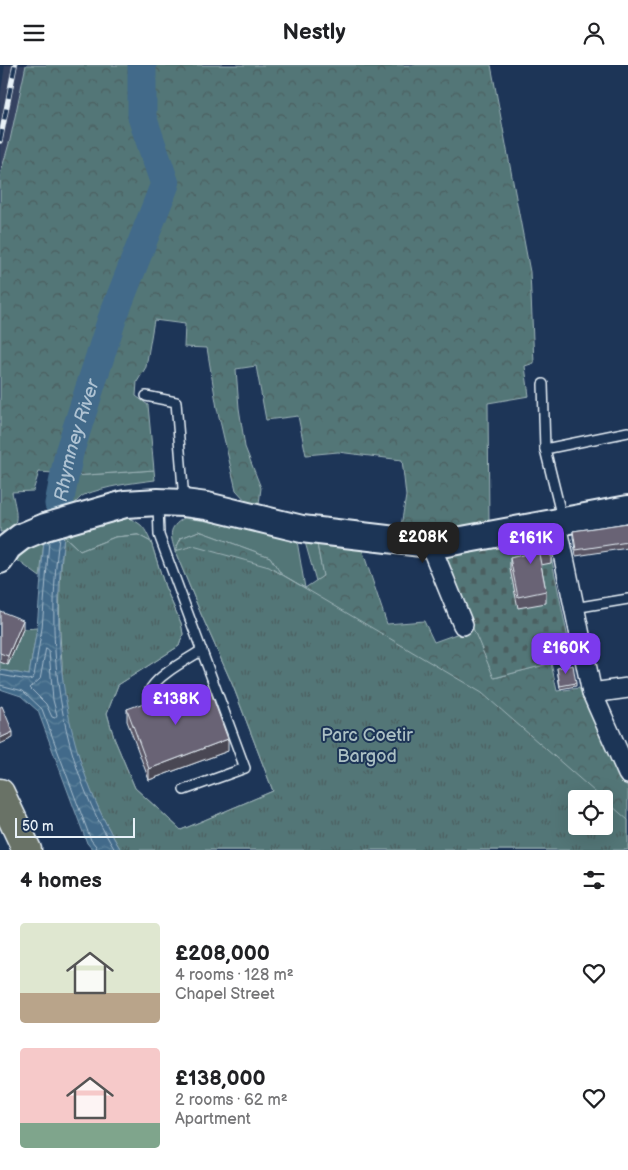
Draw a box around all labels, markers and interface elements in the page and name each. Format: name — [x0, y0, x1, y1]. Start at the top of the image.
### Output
icon: menu — [20, 19, 48, 47]
text: Nestly — [283, 19, 345, 46]
icon: person — [580, 19, 608, 47]
water label: Rhymney River — [50, 376, 105, 504]
pin: £208K — [388, 521, 458, 564]
pin: £161K — [496, 523, 566, 565]
text: £208K — [398, 528, 448, 547]
text: £161K — [509, 529, 553, 548]
pin: £160K — [531, 633, 601, 675]
text: £160K — [542, 639, 590, 658]
pin: £138K — [141, 683, 211, 726]
text: £138K — [153, 690, 199, 709]
park label: Parc Coetir Bargod — [321, 725, 413, 767]
map controls — [568, 790, 613, 835]
button: locate — [568, 790, 613, 835]
scale bar — [15, 815, 135, 838]
text: 50 m — [22, 818, 54, 835]
icon: filters — [580, 866, 608, 894]
text: 4 homes — [20, 868, 102, 893]
text: £208,000 — [175, 941, 270, 966]
icon: home — [60, 943, 120, 1003]
icon: heart — [580, 959, 608, 987]
text: 4 rooms · 128 m² — [175, 966, 294, 985]
text: Chapel Street — [175, 985, 275, 1004]
text: £138,000 — [175, 1066, 266, 1091]
icon: home — [60, 1068, 120, 1128]
icon: heart — [580, 1084, 608, 1112]
text: 2 rooms · 62 m² — [175, 1091, 288, 1110]
text: Apartment — [175, 1110, 251, 1129]

